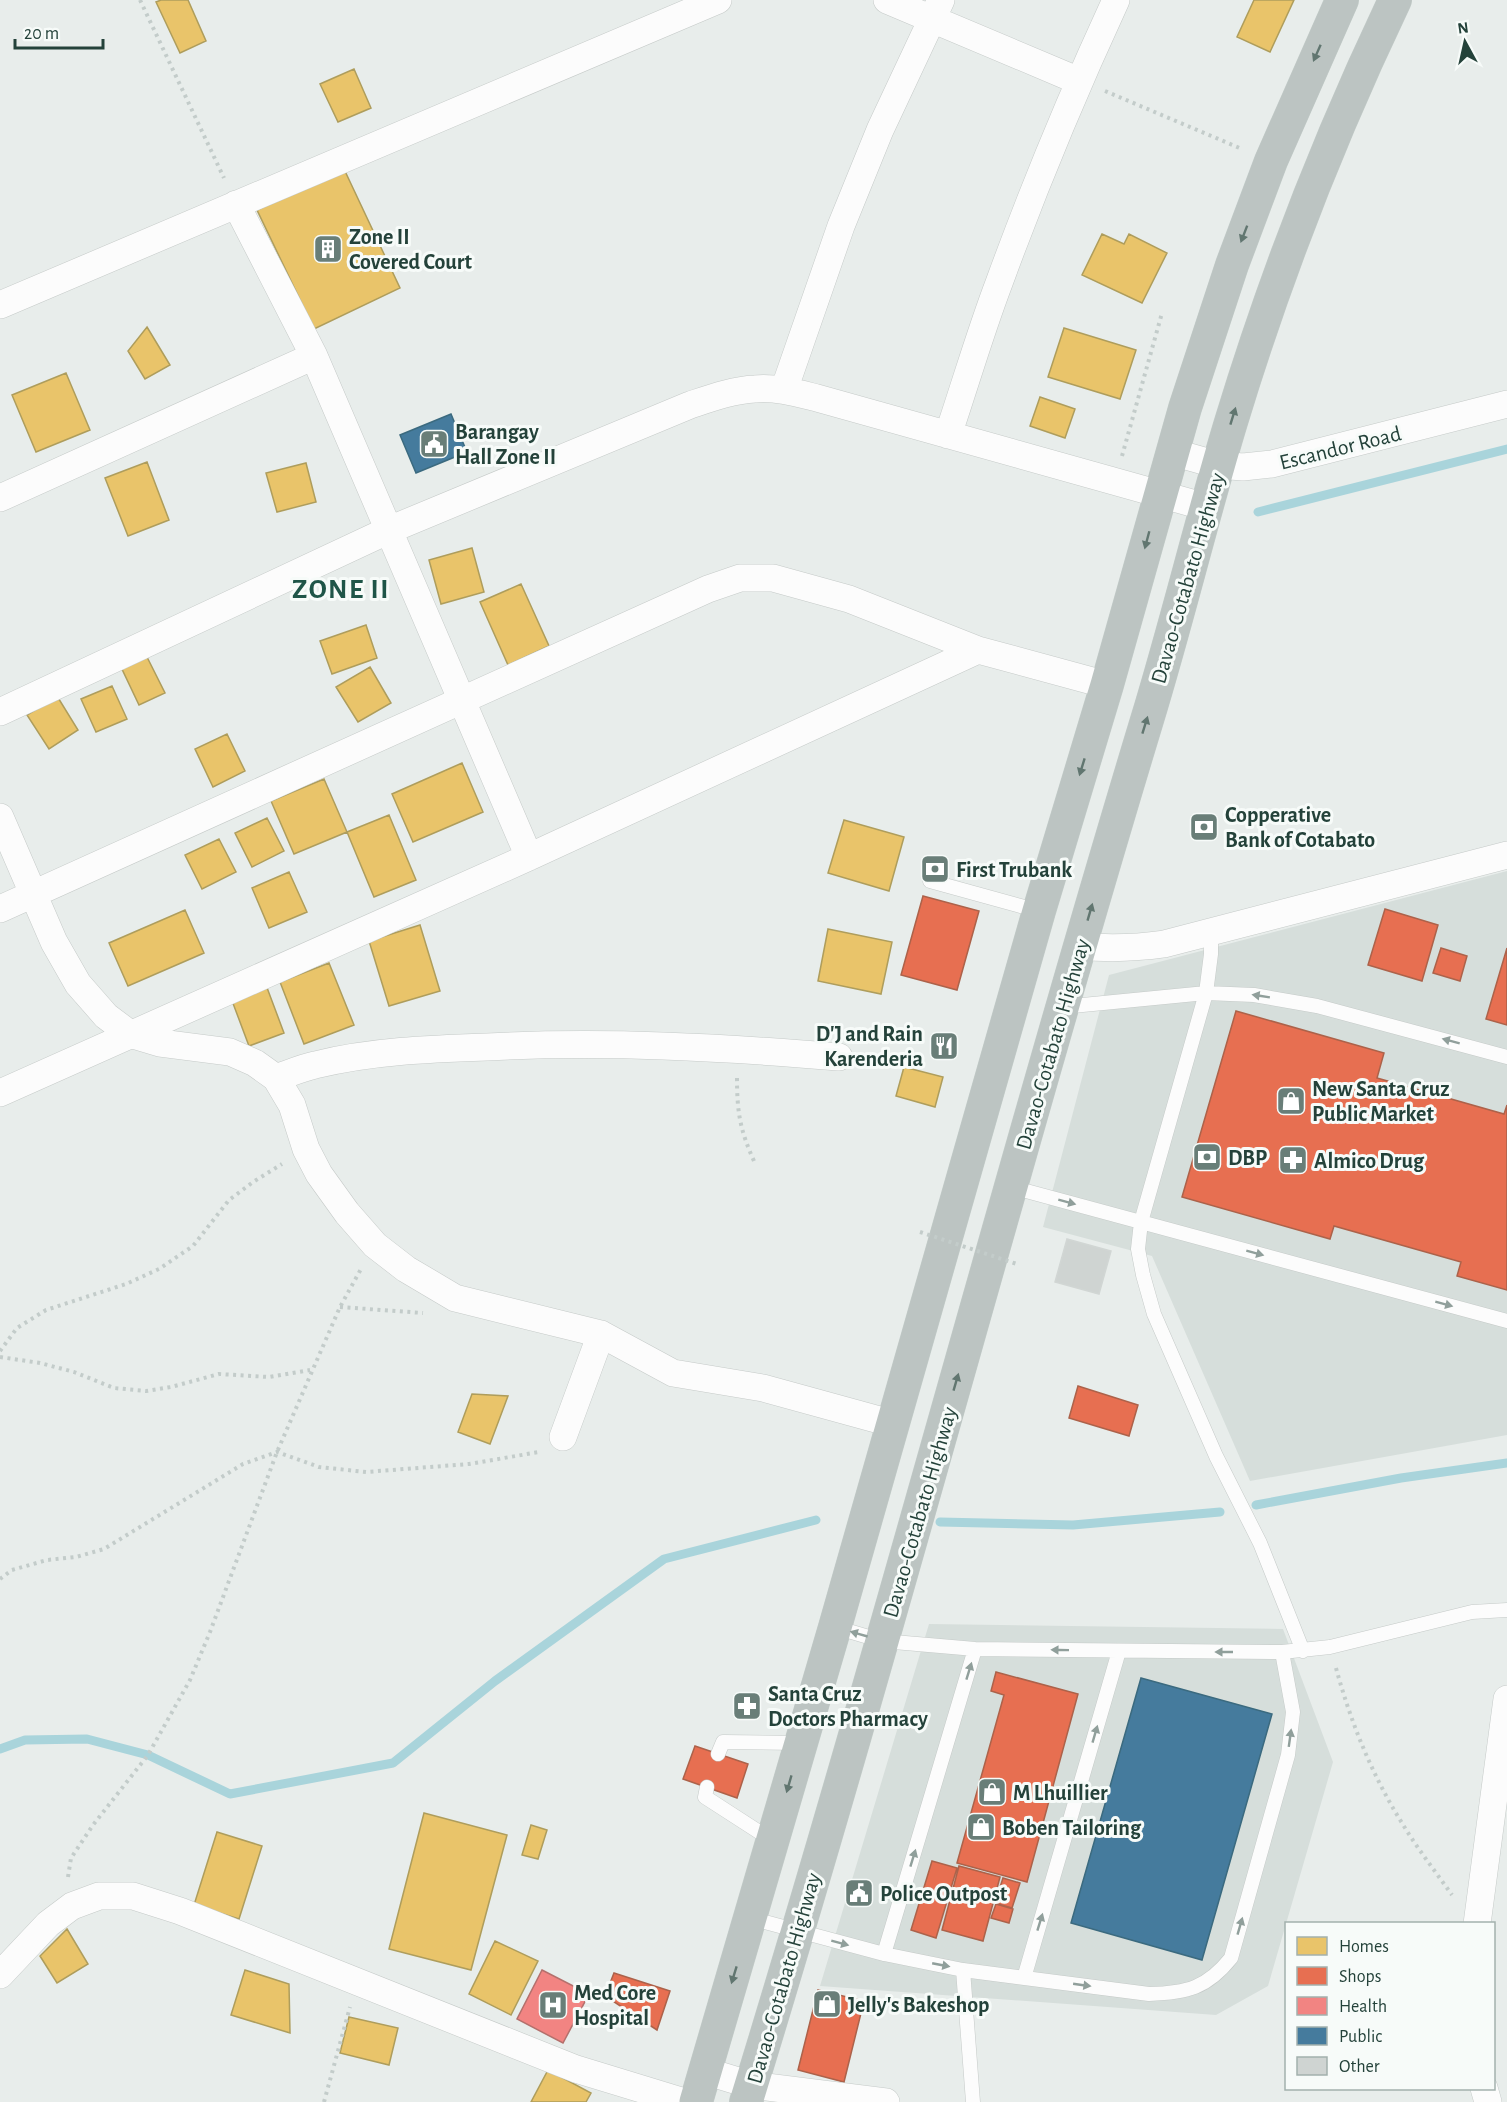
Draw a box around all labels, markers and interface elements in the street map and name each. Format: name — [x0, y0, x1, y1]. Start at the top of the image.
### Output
scale bar — [15, 12, 104, 50]
north arrow — [1435, 12, 1495, 72]
text: N — [1456, 19, 1470, 37]
text: 20 m — [24, 25, 59, 43]
one-way arrow — [1313, 45, 1322, 62]
one-way arrow — [1239, 225, 1248, 243]
place label: Zone II Covered Court — [349, 226, 472, 273]
building icon: Zone II Covered Court — [312, 233, 344, 265]
one-way arrow — [1229, 407, 1238, 425]
place label: Barangay Hall Zone II — [455, 421, 556, 468]
street label: Escandor Road — [1277, 422, 1403, 474]
public building icon: Barangay Hall Zone II — [418, 428, 450, 460]
street label: Davao-Cotabato Highway — [1147, 470, 1229, 686]
one-way arrow — [1142, 531, 1151, 549]
district label: ZONE II — [292, 576, 390, 604]
one-way arrow — [1141, 716, 1150, 734]
one-way arrow — [1077, 759, 1086, 777]
place label: Copperative Bank of Cotabato — [1225, 804, 1375, 851]
bank icon: Copperative Bank of Cotabato — [1188, 811, 1220, 843]
bank icon: First Trubank — [919, 853, 951, 885]
place label: First Trubank — [956, 859, 1072, 881]
one-way arrow — [1085, 903, 1095, 921]
street label: Davao-Cotabato Highway — [1012, 936, 1094, 1152]
one-way arrow — [1252, 992, 1271, 1001]
place label: D'J and Rain Karenderia — [816, 1023, 923, 1070]
restaurant icon: D'J and Rain Karenderia — [928, 1030, 960, 1062]
one-way arrow — [1442, 1036, 1460, 1045]
place label: New Santa Cruz Public Market — [1312, 1078, 1450, 1125]
shop icon: New Santa Cruz Public Market — [1275, 1085, 1307, 1117]
bank icon: DBP — [1191, 1141, 1223, 1173]
pharmacy icon: Almico Drug — [1277, 1144, 1309, 1176]
place label: DBP — [1228, 1147, 1267, 1169]
place label: Almico Drug — [1314, 1150, 1425, 1172]
one-way arrow — [1058, 1198, 1076, 1208]
one-way arrow — [1247, 1249, 1265, 1258]
one-way arrow — [1435, 1300, 1453, 1309]
one-way arrow — [952, 1373, 961, 1391]
street label: Davao-Cotabato Highway — [879, 1404, 961, 1620]
one-way arrow — [850, 1629, 868, 1638]
one-way arrow — [1051, 1645, 1070, 1655]
one-way arrow — [1214, 1647, 1233, 1657]
one-way arrow — [965, 1662, 974, 1680]
place label: Santa Cruz Doctors Pharmacy — [768, 1683, 928, 1731]
pharmacy icon: Santa Cruz Doctors Pharmacy — [731, 1690, 763, 1722]
one-way arrow — [1091, 1725, 1100, 1743]
one-way arrow — [1286, 1729, 1295, 1748]
one-way arrow — [784, 1775, 793, 1793]
shop icon: M Lhuillier — [976, 1776, 1008, 1808]
place label: M Lhuillier — [1013, 1782, 1108, 1804]
shop icon: Boben Tailoring — [965, 1811, 997, 1843]
place label: Boben Tailoring — [1002, 1817, 1142, 1839]
one-way arrow — [909, 1849, 918, 1867]
street label: Davao-Cotabato Highway — [743, 1870, 825, 2086]
public building icon: Police Outpost — [843, 1877, 875, 1909]
place label: Police Outpost — [880, 1883, 1008, 1905]
one-way arrow — [1036, 1913, 1045, 1931]
one-way arrow — [1236, 1917, 1245, 1935]
legend — [1285, 1922, 1495, 2090]
text: Homes — [1339, 1938, 1389, 1956]
one-way arrow — [831, 1939, 849, 1948]
one-way arrow — [932, 1961, 951, 1970]
one-way arrow — [729, 1966, 738, 1984]
text: Shops — [1339, 1968, 1381, 1986]
one-way arrow — [1072, 1981, 1091, 1990]
place label: Med Core Hospital — [574, 1982, 656, 2029]
shop icon: Jelly's Bakeshop — [811, 1988, 843, 2020]
hospital icon: Med Core Hospital — [537, 1989, 569, 2021]
place label: Jelly's Bakeshop — [848, 1994, 989, 2017]
text: Health — [1339, 1998, 1387, 2016]
text: Public — [1339, 2028, 1382, 2046]
text: Other — [1339, 2058, 1380, 2076]

